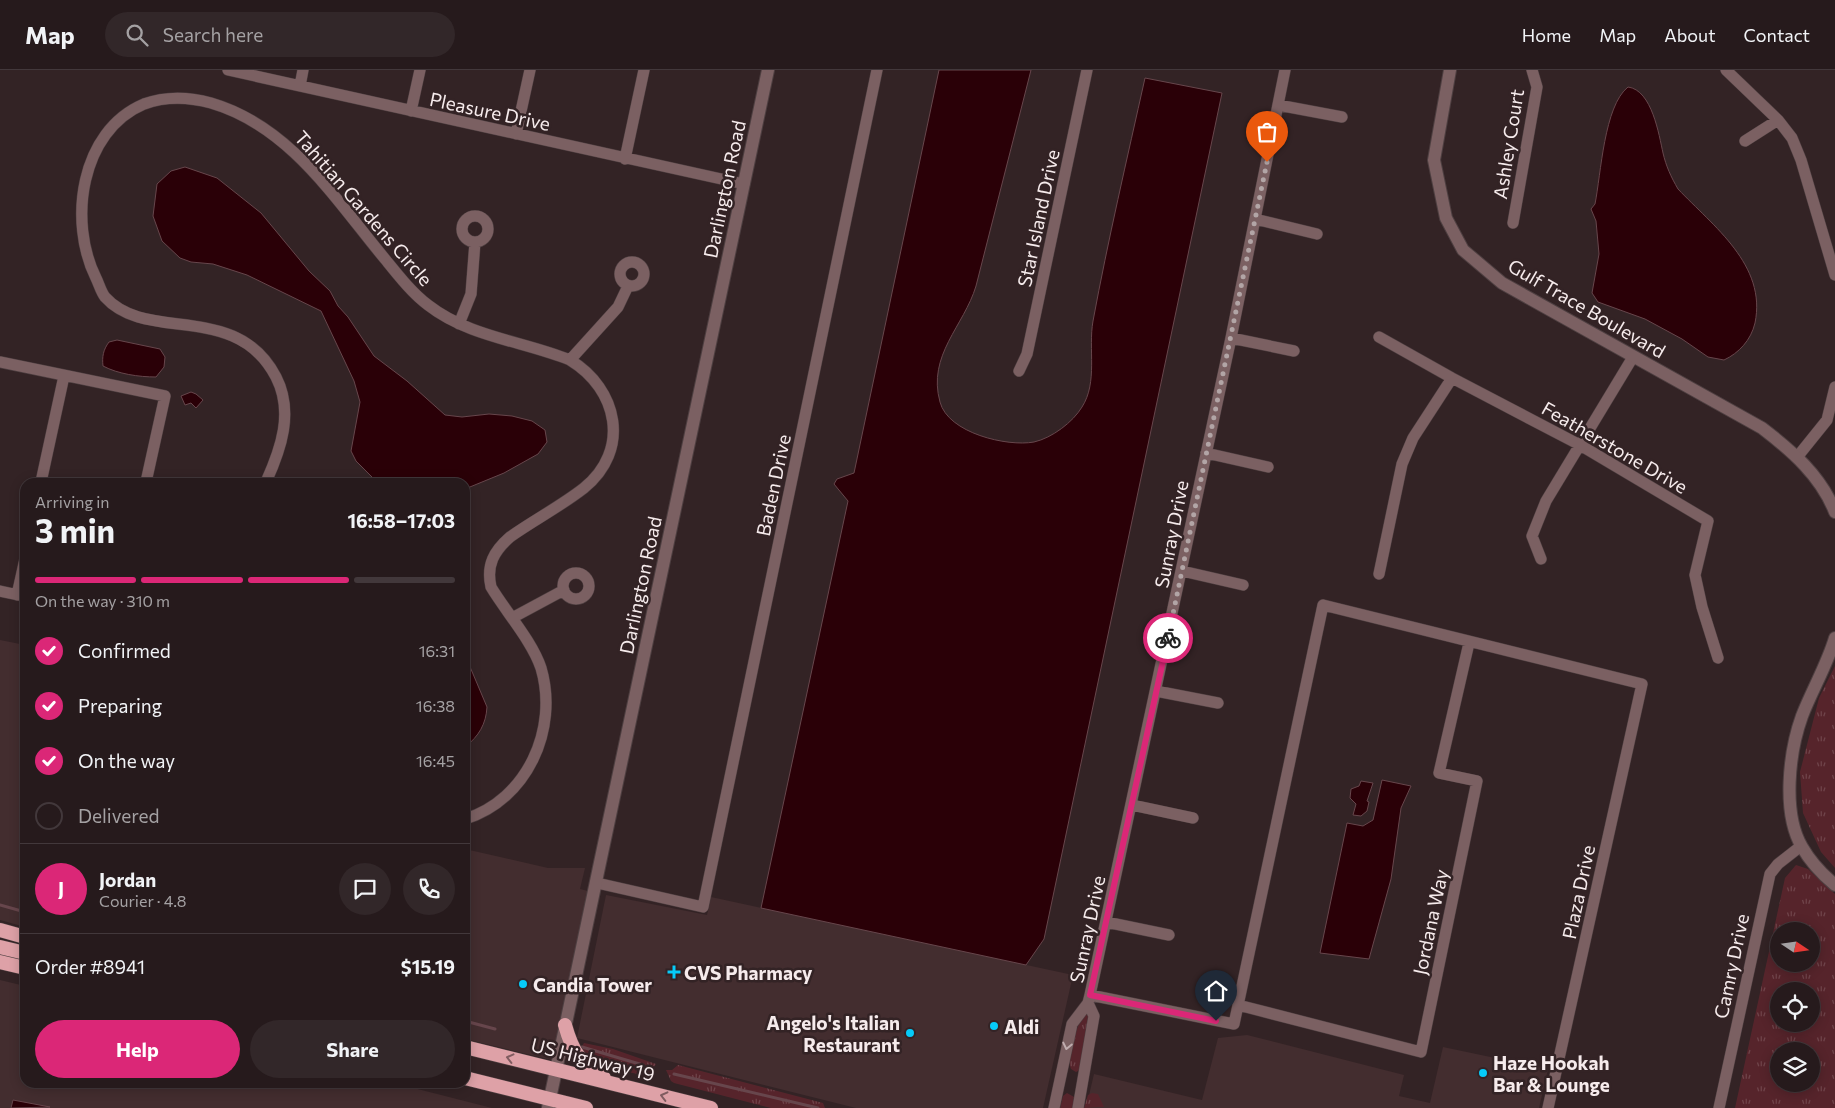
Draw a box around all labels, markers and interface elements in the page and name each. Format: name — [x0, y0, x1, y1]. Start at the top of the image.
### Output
search box — [105, 12, 455, 57]
text: Map — [25, 20, 75, 49]
icon: search — [123, 21, 151, 49]
text: Search here — [163, 23, 263, 46]
text: Home — [1522, 24, 1571, 46]
text: Map — [1599, 24, 1636, 46]
text: About — [1664, 24, 1716, 46]
text: Contact — [1744, 24, 1810, 46]
street label: Pleasure Drive — [428, 87, 552, 135]
street label: Ashley Court — [1488, 87, 1528, 201]
pin — [1246, 111, 1288, 162]
street label: Darlington Road — [698, 118, 750, 260]
icon: bag — [1253, 118, 1281, 146]
street label: Tahitian Gardens Circle — [290, 126, 438, 290]
street label: Star Island Drive — [1012, 147, 1064, 289]
street label: Gulf Trace Boulevard — [1504, 254, 1670, 362]
street label: Featherstone Drive — [1538, 396, 1692, 498]
street label: Baden Drive — [751, 432, 795, 538]
street label: Sunray Drive — [1149, 478, 1193, 590]
text: Arriving in — [35, 492, 109, 511]
text: 16:58–17:03 — [348, 509, 455, 532]
text: 3 min — [35, 510, 115, 550]
street label: Darlington Road — [614, 514, 666, 656]
text: On the way · 310 m — [35, 591, 170, 610]
courier — [1143, 613, 1193, 663]
icon: bike — [1154, 624, 1182, 652]
icon: check — [35, 637, 63, 665]
text: Confirmed — [78, 639, 171, 662]
text: 16:31 — [419, 641, 455, 660]
icon: check — [35, 692, 63, 720]
text: Preparing — [78, 694, 162, 717]
text: 16:38 — [416, 696, 455, 715]
icon: check — [35, 747, 63, 775]
text: On the way — [78, 749, 175, 772]
text: 16:45 — [416, 751, 455, 770]
text: Delivered — [78, 804, 159, 827]
street label: Plaza Drive — [1557, 843, 1599, 941]
button: chat — [339, 863, 391, 915]
button: phone — [403, 863, 455, 915]
street label: Jordana Way — [1408, 867, 1452, 977]
text: Jordan — [99, 868, 156, 891]
street label: Sunray Drive — [1064, 873, 1110, 985]
text: J — [58, 877, 64, 900]
text: Courier · 4.8 — [99, 891, 186, 910]
street label: Camry Drive — [1709, 912, 1753, 1020]
north arrow — [1770, 922, 1820, 972]
map controls — [1770, 922, 1820, 1092]
text: Order #8941 — [35, 955, 145, 978]
text: $15.19 — [401, 955, 455, 978]
place label: CVS Pharmacy — [684, 961, 813, 984]
marker: CVS Pharmacy — [668, 966, 680, 978]
pin — [1195, 970, 1237, 1021]
place label: Candia Tower — [533, 973, 652, 996]
icon: home — [1202, 977, 1230, 1005]
marker: Candia Tower — [517, 978, 529, 990]
button: locate — [1770, 982, 1820, 1032]
place label: Angelo's Italian Restaurant — [766, 1011, 900, 1056]
place label: Aldi — [1004, 1015, 1039, 1038]
button: Help — [35, 1020, 240, 1078]
button: Share — [250, 1020, 455, 1078]
marker: Aldi — [988, 1020, 1000, 1032]
marker: Angelo's Italian Restaurant — [904, 1027, 916, 1039]
street label: US Highway 19 — [529, 1033, 657, 1085]
one-way arrow — [1062, 1041, 1073, 1050]
button: layers — [1770, 1042, 1820, 1092]
place label: Haze Hookah Bar & Lounge — [1493, 1051, 1610, 1096]
one-way arrow — [506, 1053, 515, 1064]
marker: Haze Hookah Bar & Lounge — [1477, 1067, 1489, 1079]
one-way arrow — [660, 1091, 669, 1102]

